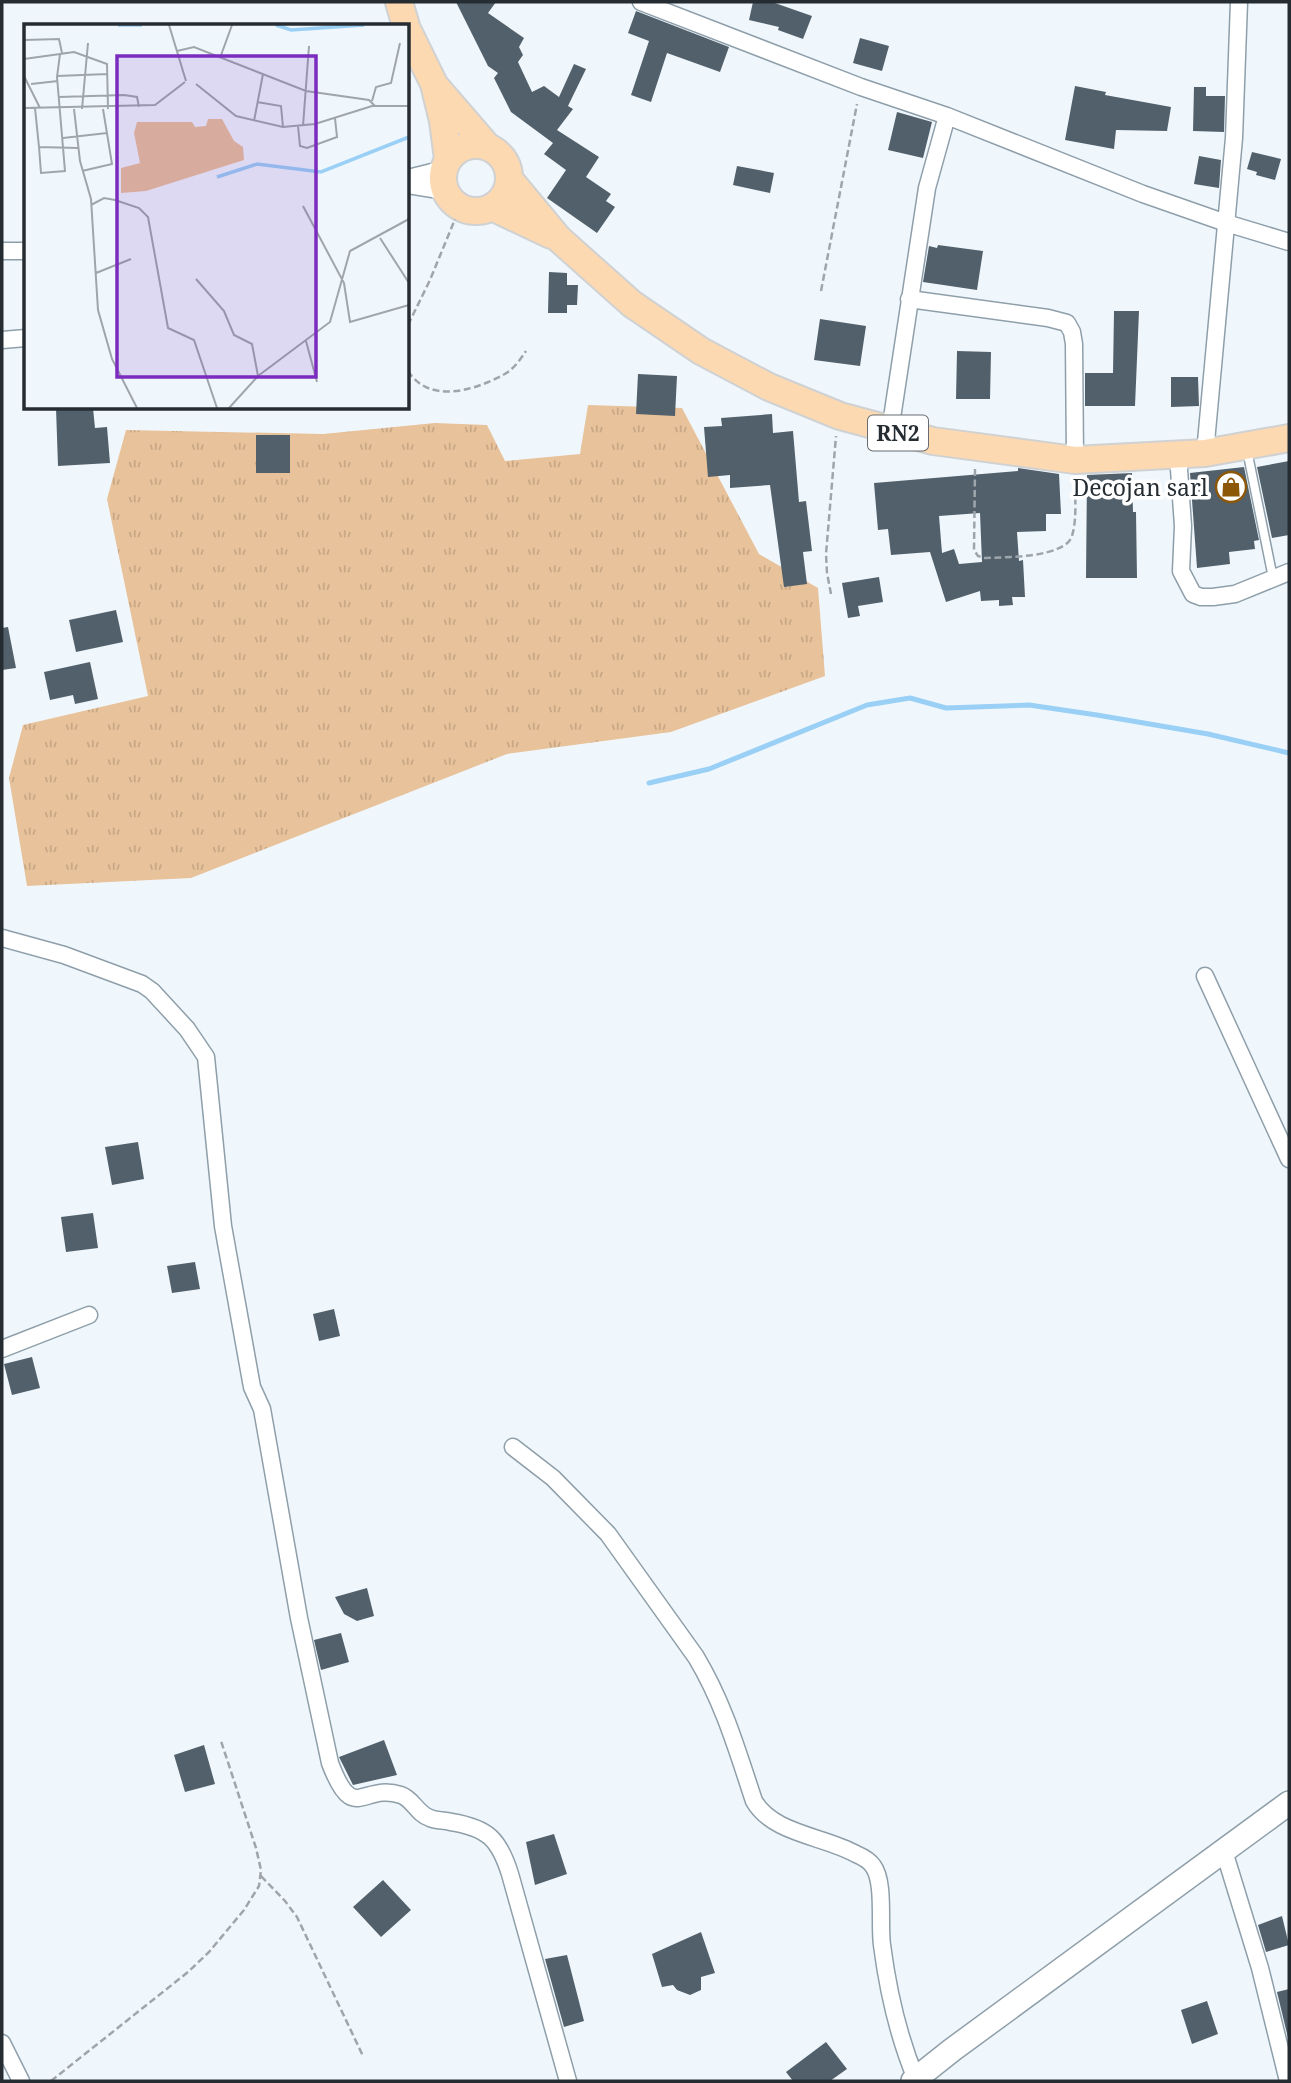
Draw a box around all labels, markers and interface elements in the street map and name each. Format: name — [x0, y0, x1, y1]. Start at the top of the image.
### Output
inset map — [24, 24, 410, 410]
road number: RN2 — [868, 416, 928, 450]
shop icon: Decojan sarl — [1214, 470, 1248, 504]
place label: Decojan sarl — [1072, 471, 1208, 503]

